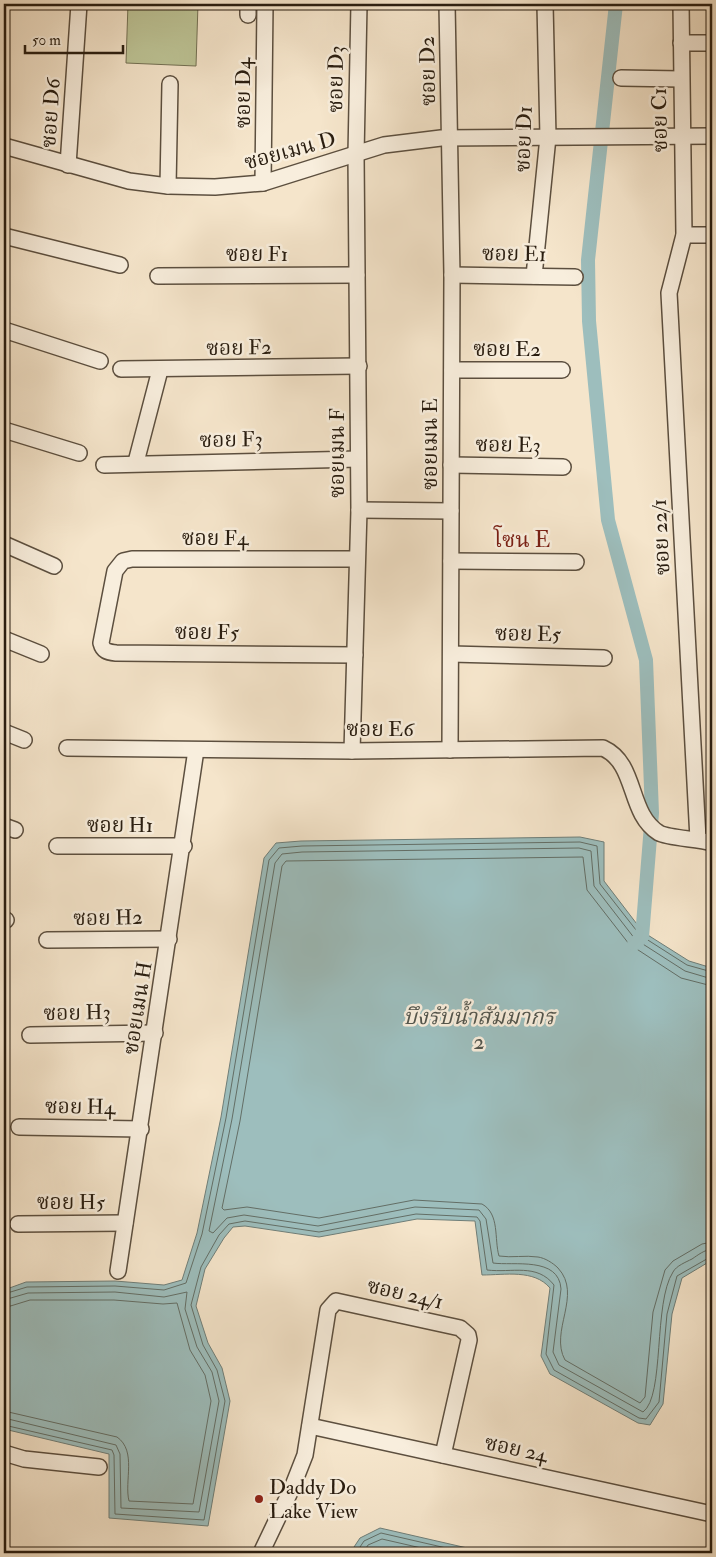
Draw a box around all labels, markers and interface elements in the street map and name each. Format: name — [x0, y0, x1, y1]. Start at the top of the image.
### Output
scale bar — [25, 22, 122, 54]
text: 50 m — [32, 31, 61, 50]
street label: ซอย D2 — [414, 36, 442, 106]
street label: ซอย D3 — [322, 45, 350, 113]
street label: ซอย D4 — [230, 56, 257, 128]
street label: ซอย D6 — [35, 76, 67, 149]
street label: ซอย C1 — [646, 87, 674, 153]
street label: ซอย D1 — [509, 105, 539, 173]
street label: ซอยเมน D — [241, 126, 339, 176]
street label: ซอย E1 — [481, 240, 547, 268]
street label: ซอย F1 — [226, 241, 288, 268]
street label: ซอย F2 — [206, 334, 272, 362]
street label: ซอย E2 — [473, 336, 541, 363]
street label: ซอยเมน E — [417, 398, 444, 490]
street label: ซอยเมน F — [324, 408, 351, 498]
street label: ซอย F3 — [199, 426, 263, 454]
street label: ซอย E3 — [475, 431, 541, 459]
street label: ซอย 22/1 — [646, 498, 676, 576]
street label: ซอย F4 — [182, 525, 250, 552]
district label: โซน E — [493, 525, 550, 554]
street label: ซอย F5 — [175, 619, 240, 646]
street label: ซอย E5 — [495, 620, 562, 648]
street label: ซอย E6 — [346, 716, 415, 743]
street label: ซอย H1 — [87, 812, 153, 839]
street label: ซอย H2 — [73, 904, 143, 932]
street label: ซอยเมน H — [117, 960, 159, 1056]
street label: ซอย H3 — [43, 999, 111, 1027]
water label: บึงรับน้ำสัมมากร 2 — [403, 1000, 557, 1056]
street label: ซอย H4 — [45, 1093, 117, 1121]
street label: ซอย H5 — [37, 1189, 106, 1216]
street label: ซอย 24/1 — [364, 1272, 446, 1316]
street label: ซอย 24 — [482, 1429, 552, 1469]
place label: Daddy Do Lake View — [269, 1474, 359, 1525]
marker: Daddy Do Lake View — [253, 1493, 265, 1505]

